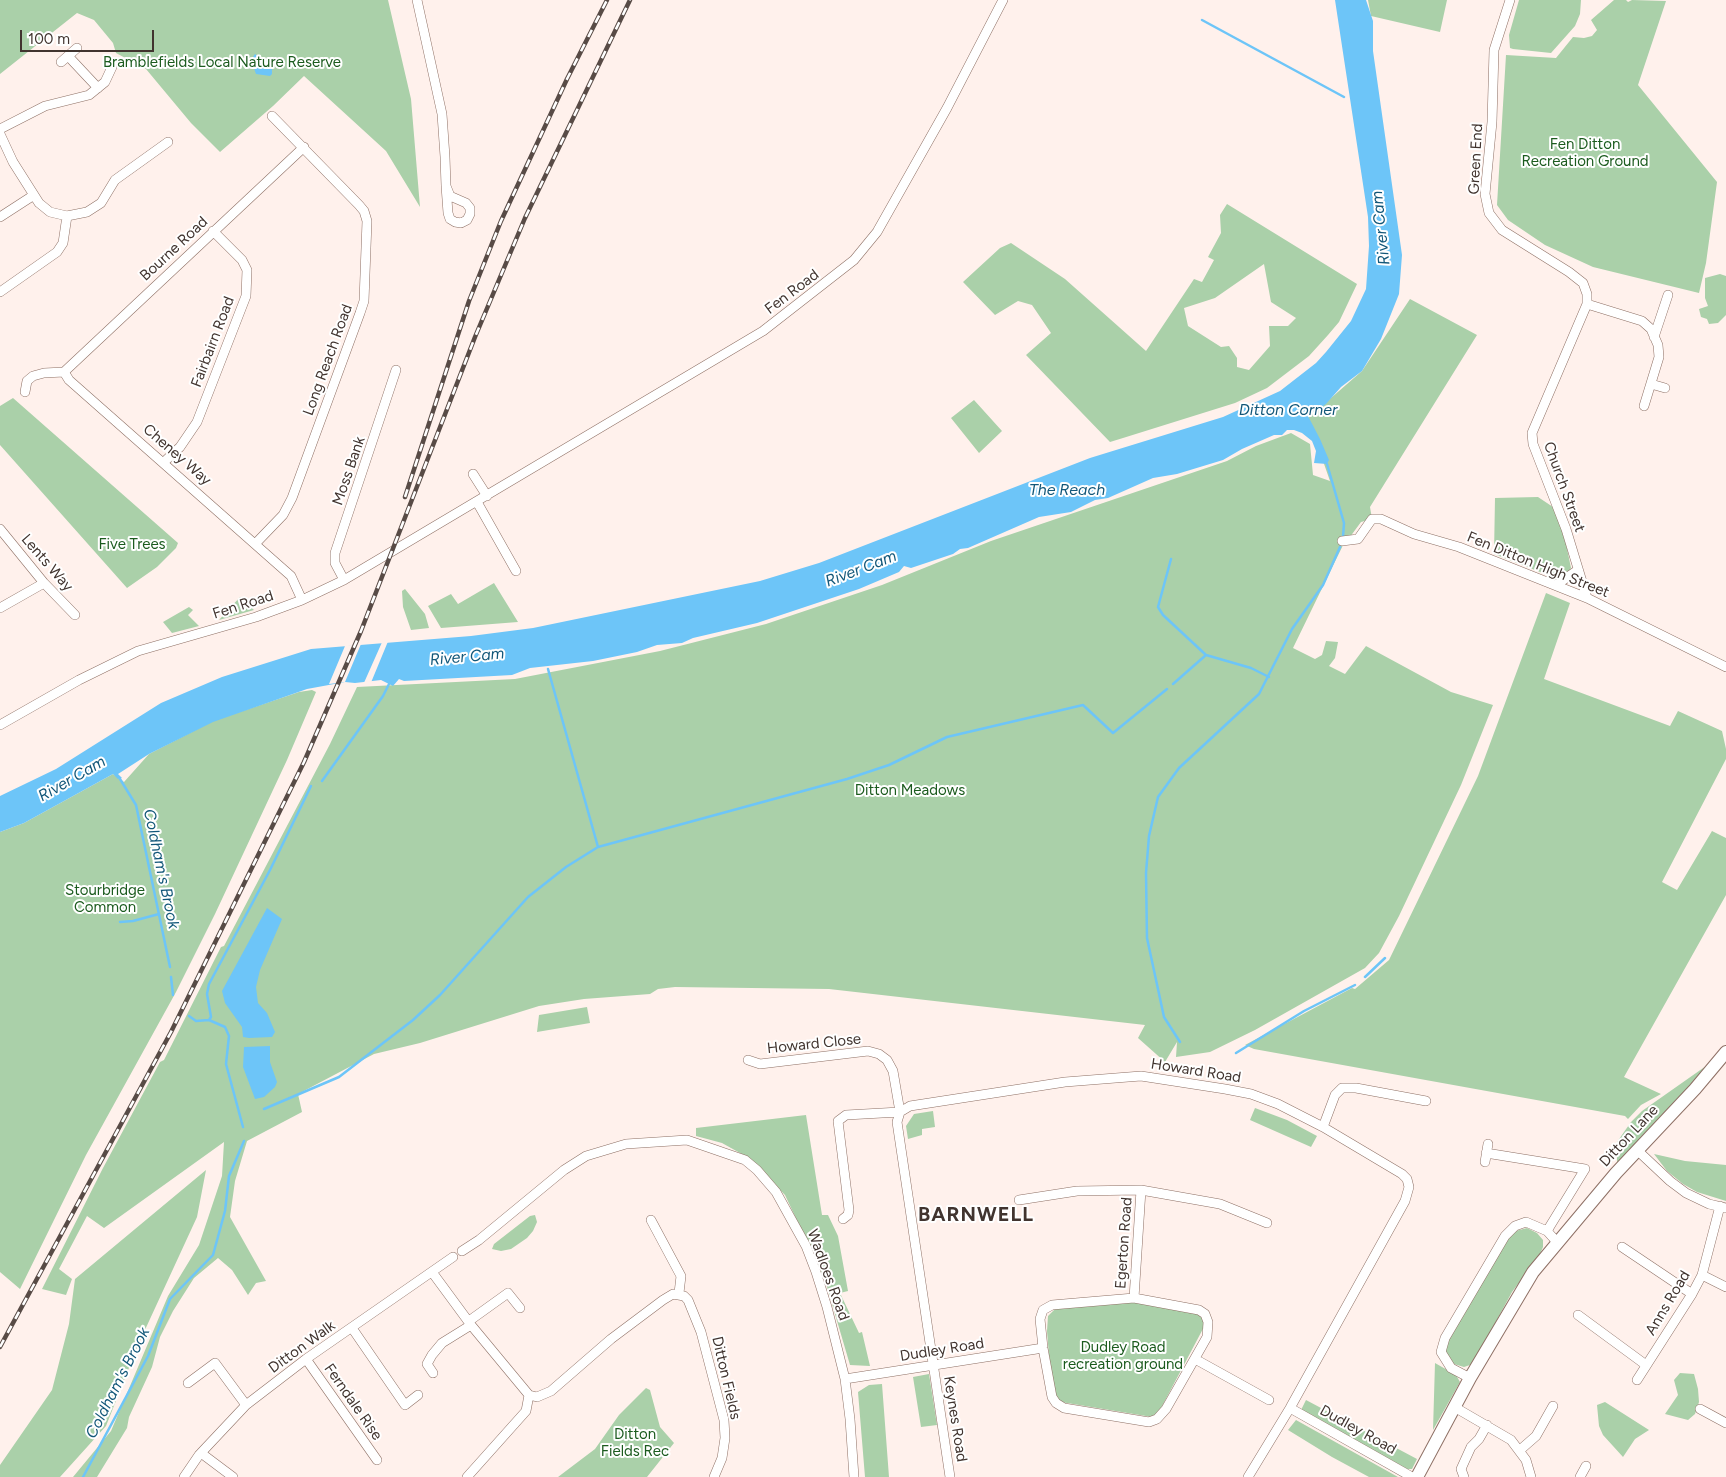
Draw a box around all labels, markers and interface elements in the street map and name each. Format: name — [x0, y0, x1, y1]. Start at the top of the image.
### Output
scale bar — [22, 20, 156, 52]
text: 100 m — [28, 30, 70, 48]
park label: Bramblefields Local Nature Reserve — [103, 54, 341, 72]
street label: Green End — [1465, 123, 1487, 195]
park label: Fen Ditton Recreation Ground — [1521, 136, 1649, 171]
water label: River Cam — [1368, 190, 1394, 266]
street label: Bourne Road — [136, 213, 212, 285]
street label: Fen Road — [761, 266, 823, 318]
street label: Fairbairn Road — [187, 294, 239, 390]
street label: Long Reach Road — [299, 302, 357, 418]
water label: Ditton Corner — [1239, 400, 1337, 420]
street label: Cheney Way — [139, 420, 215, 490]
street label: Moss Bank — [329, 434, 369, 508]
street label: Church Street — [1539, 439, 1589, 535]
water label: The Reach — [1029, 480, 1105, 500]
street label: Fen Ditton High Street — [1464, 528, 1612, 602]
street label: Lents Way — [17, 531, 77, 595]
park label: Five Trees — [98, 536, 166, 554]
water label: River Cam — [823, 547, 899, 591]
street label: Fen Road — [210, 587, 276, 623]
water label: River Cam — [429, 644, 505, 670]
water label: River Cam — [35, 752, 109, 806]
park label: Ditton Meadows — [855, 782, 965, 800]
water label: Coldham's Brook — [139, 807, 183, 931]
park label: Stourbridge Common — [65, 882, 145, 917]
street label: Howard Close — [766, 1030, 862, 1058]
street label: Howard Road — [1150, 1055, 1242, 1087]
street label: Ditton Lane — [1596, 1101, 1662, 1171]
street label: Egerton Road — [1112, 1197, 1136, 1289]
district label: BARNWELL — [917, 1203, 1035, 1227]
street label: Wadloes Road — [803, 1227, 853, 1323]
street label: Anns Road — [1642, 1267, 1694, 1339]
street label: Ditton Walk — [265, 1317, 339, 1377]
water label: Coldham's Brook — [82, 1324, 154, 1442]
street label: Dudley Road — [899, 1334, 985, 1366]
street label: Ditton Fields — [708, 1335, 744, 1421]
park label: Dudley Road recreation ground — [1063, 1339, 1183, 1374]
street label: Ferndale Rise — [320, 1360, 386, 1444]
street label: Keynes Road — [939, 1375, 971, 1463]
street label: Dudley Road — [1317, 1402, 1399, 1458]
park label: Ditton Fields Rec — [601, 1426, 669, 1461]

